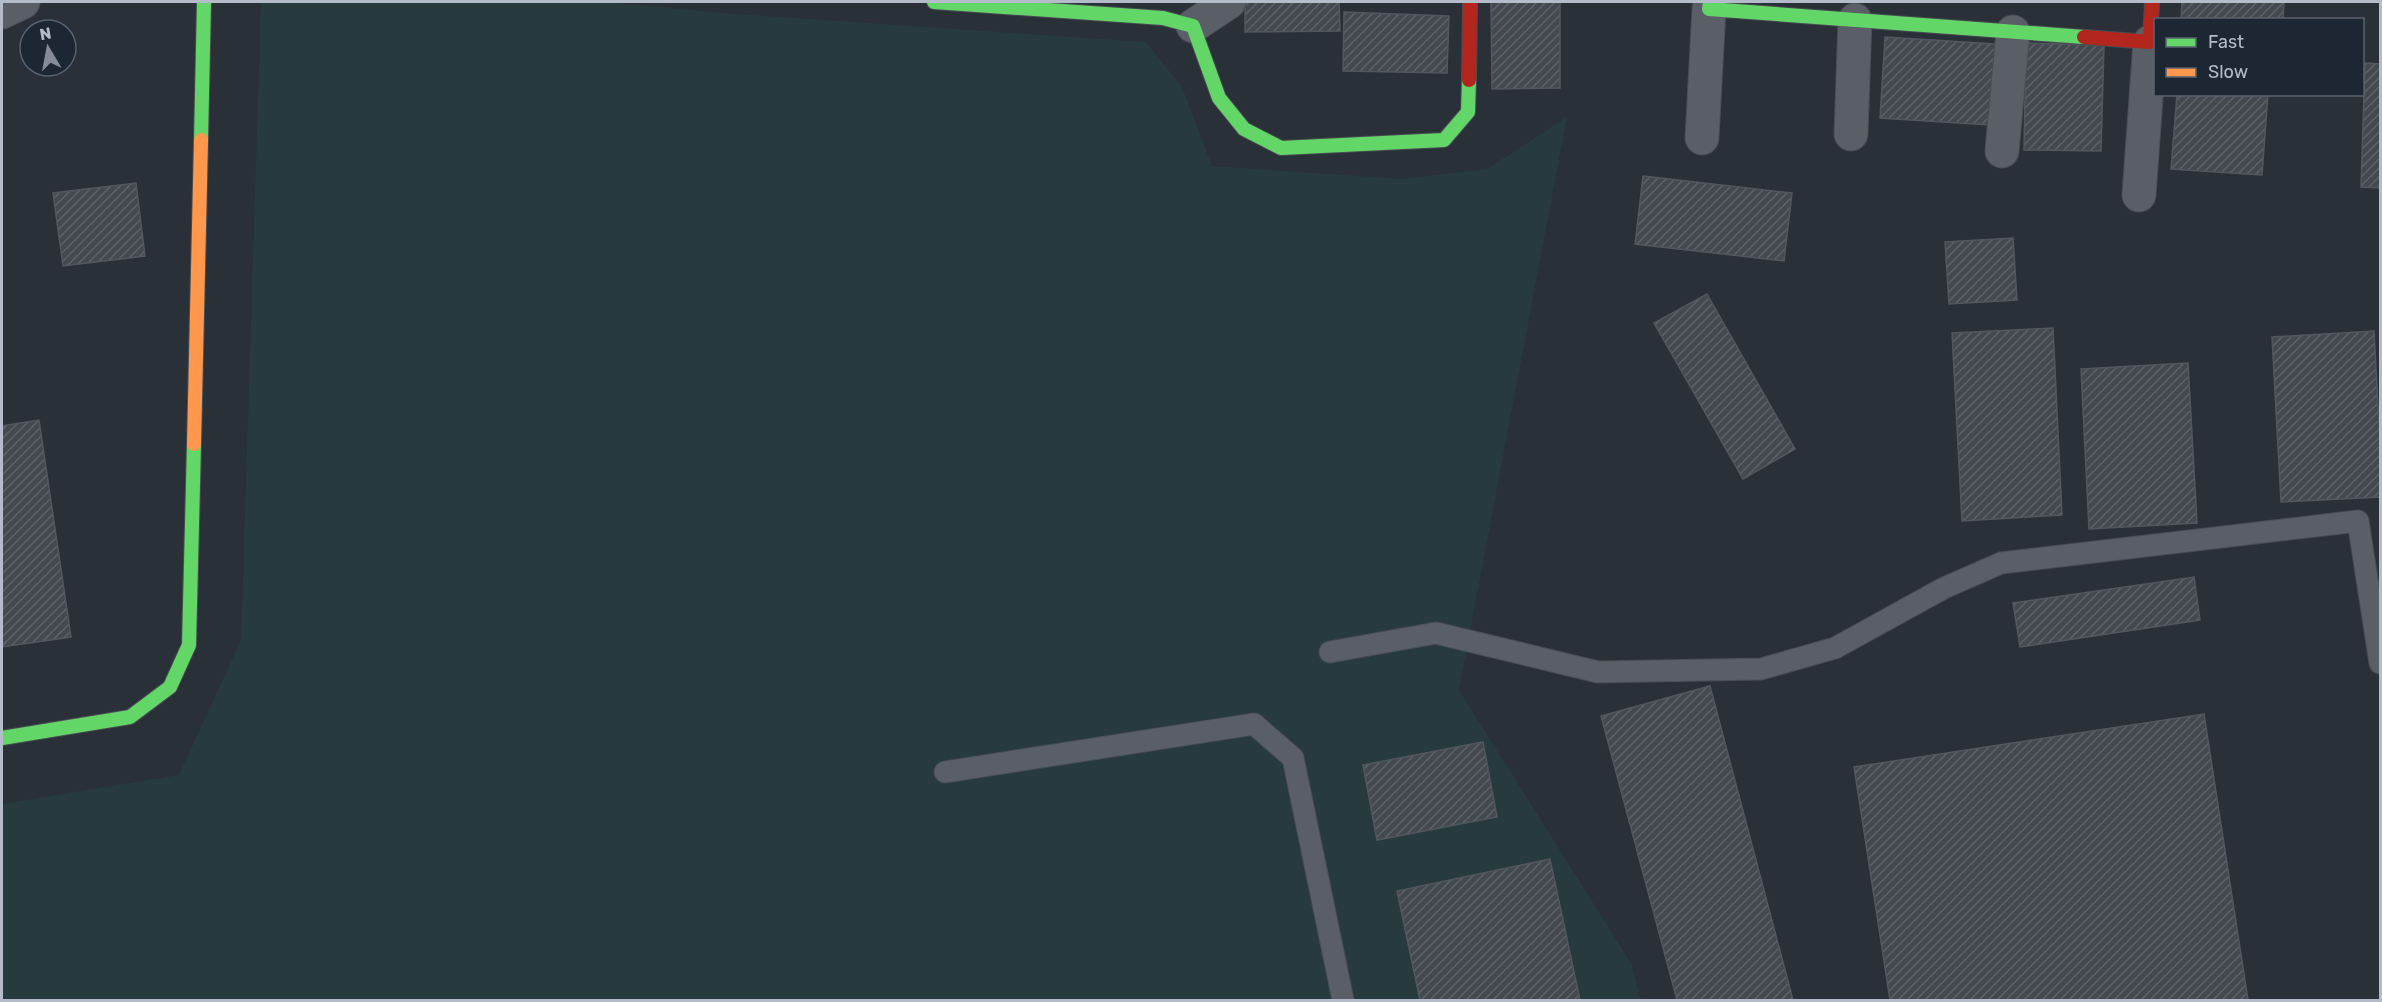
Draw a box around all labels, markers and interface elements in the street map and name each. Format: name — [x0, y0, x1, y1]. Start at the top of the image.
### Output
north arrow — [18, 18, 78, 78]
legend — [2154, 18, 2364, 96]
text: N — [38, 23, 53, 44]
text: Fast — [2208, 31, 2244, 53]
text: Slow — [2208, 61, 2248, 83]

